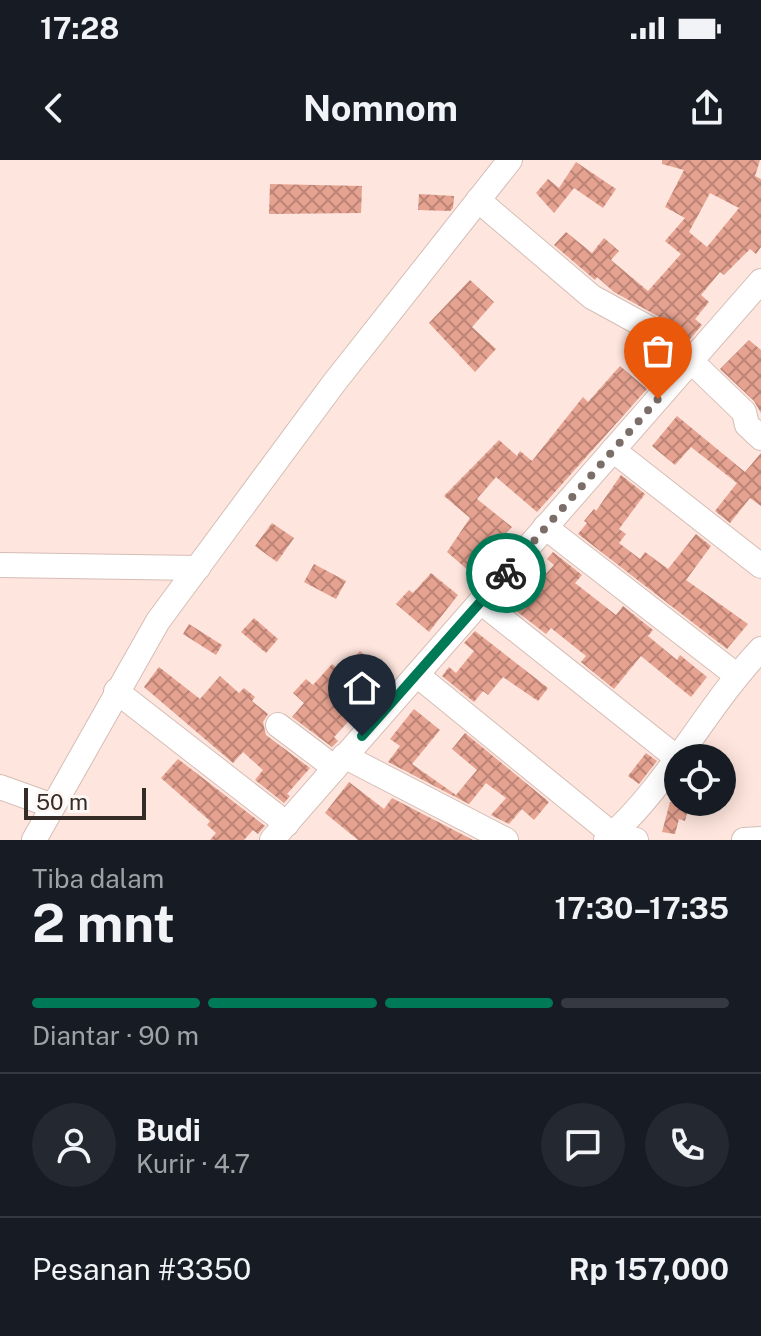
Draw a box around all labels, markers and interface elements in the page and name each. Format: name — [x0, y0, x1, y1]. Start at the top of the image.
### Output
text: 17:28 — [40, 10, 120, 46]
icon: back — [32, 86, 76, 130]
icon: share — [685, 86, 729, 130]
text: Nomnom — [303, 87, 458, 129]
pin — [624, 317, 692, 399]
icon: bag — [636, 329, 680, 373]
courier — [466, 533, 546, 613]
icon: bike — [484, 551, 528, 595]
pin — [328, 654, 396, 736]
icon: home — [340, 666, 384, 710]
map controls — [664, 744, 736, 816]
button: locate — [664, 744, 736, 816]
scale bar — [24, 784, 146, 820]
text: 50 m — [36, 789, 88, 815]
text: Tiba dalam — [32, 863, 164, 894]
text: 17:30–17:35 — [554, 890, 729, 926]
text: 2 mnt — [32, 893, 175, 954]
text: Diantar · 90 m — [32, 1020, 199, 1051]
button: person — [32, 1103, 116, 1187]
button: chat — [541, 1103, 625, 1187]
button: phone — [645, 1103, 729, 1187]
text: Budi — [136, 1112, 201, 1148]
text: Kurir · 4.7 — [136, 1148, 250, 1179]
text: Pesanan #3350 — [32, 1251, 251, 1287]
text: Rp 157,000 — [569, 1251, 729, 1287]

